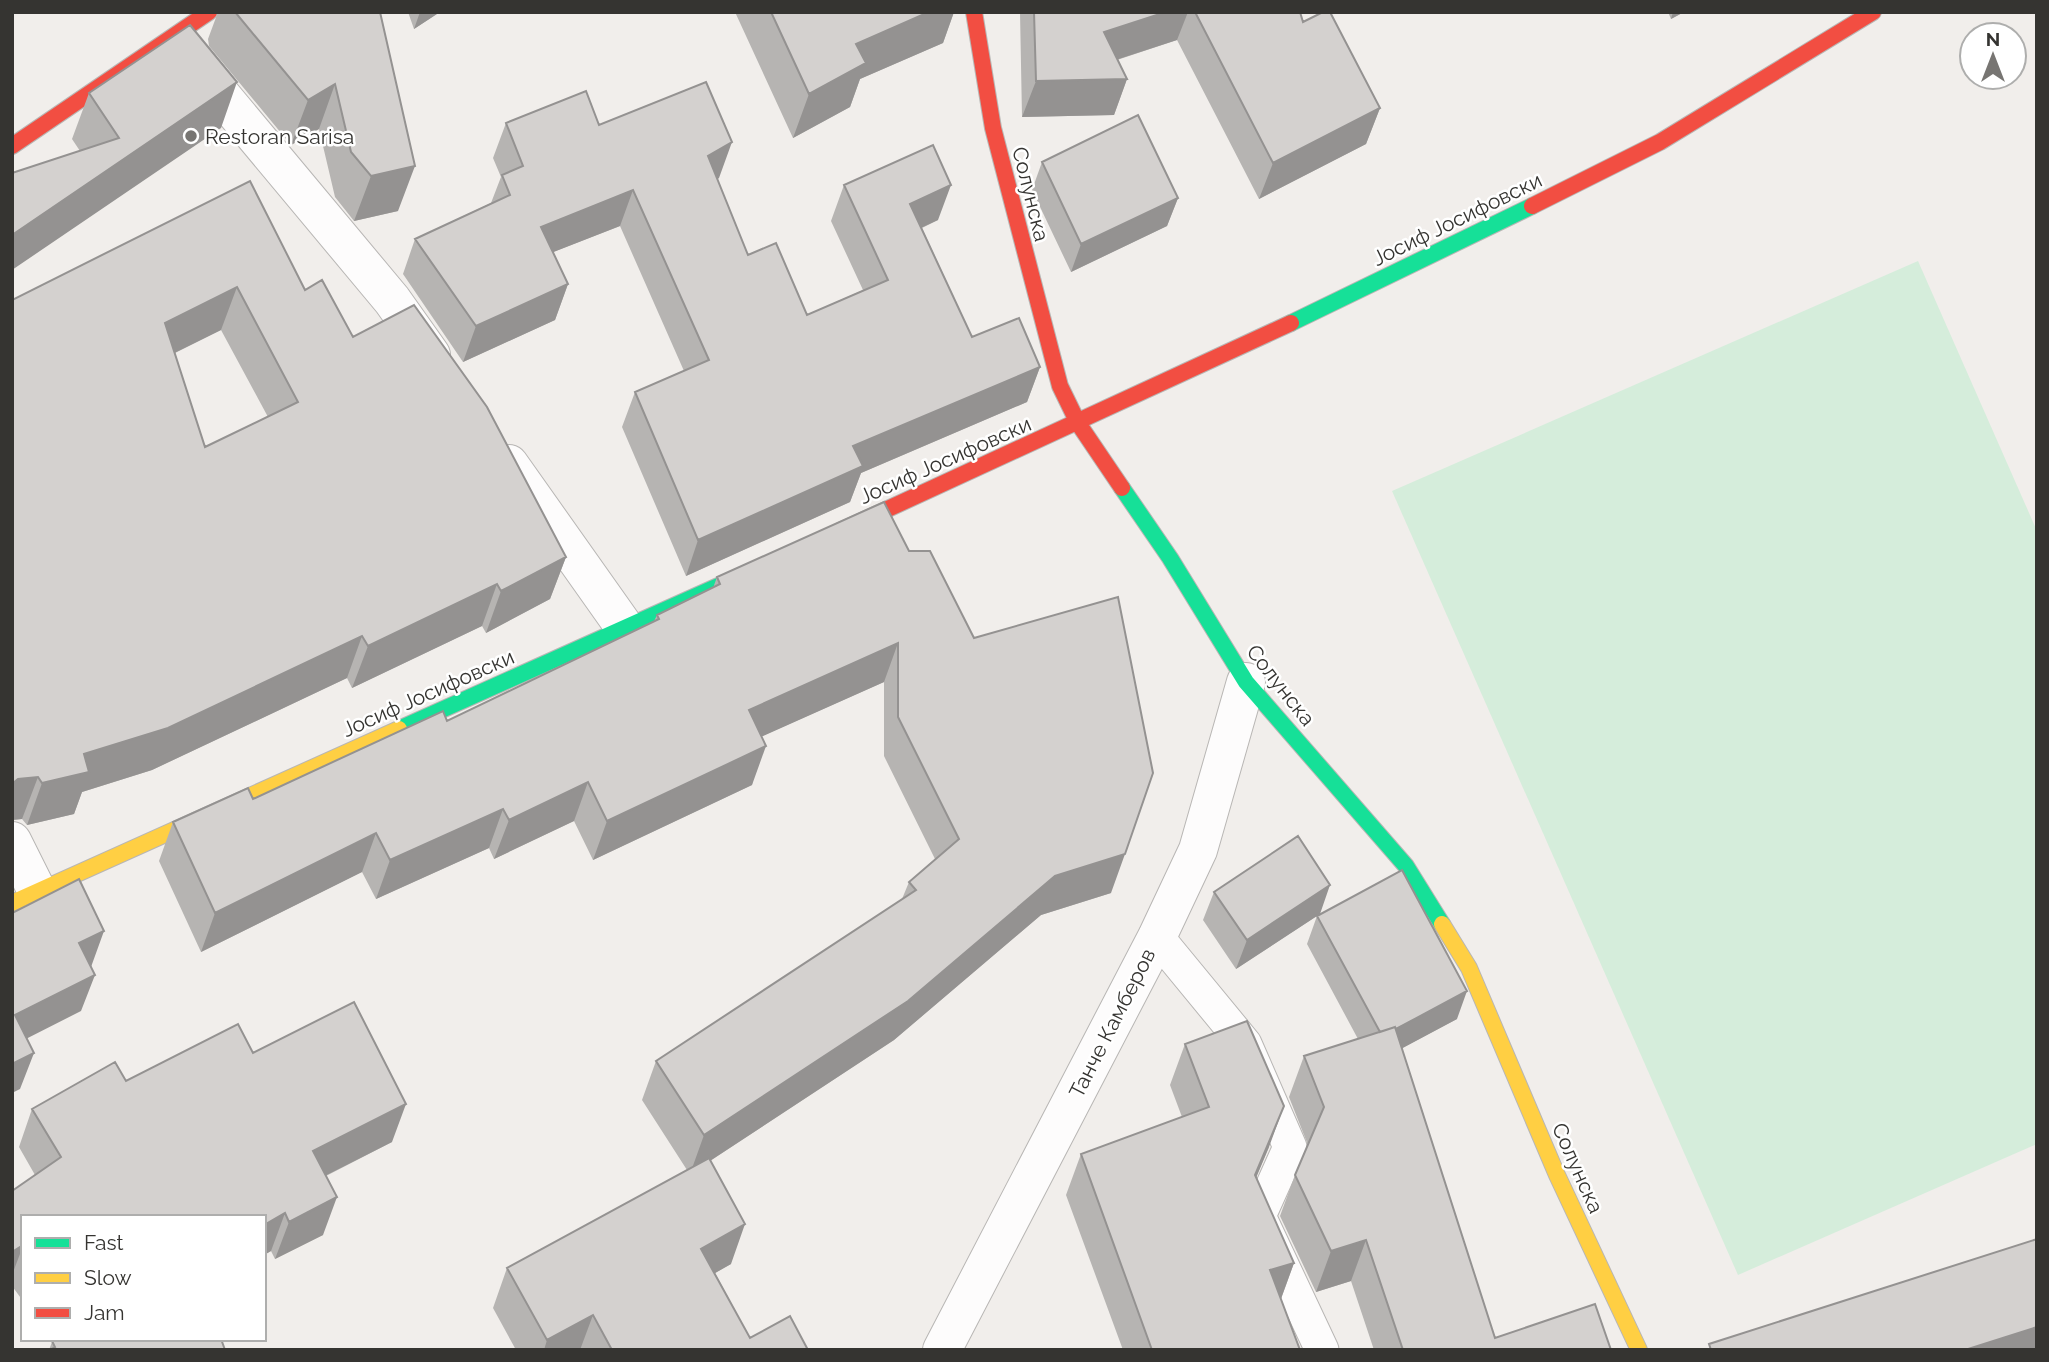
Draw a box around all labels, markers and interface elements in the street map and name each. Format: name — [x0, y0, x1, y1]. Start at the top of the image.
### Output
north arrow — [1958, 21, 2028, 91]
text: N — [1986, 28, 2000, 50]
place label: Restoran Sarisa — [205, 124, 354, 149]
marker: Restoran Sarisa — [183, 128, 199, 144]
street label: Солунска — [1007, 144, 1055, 244]
street label: Јосиф Јосифовски — [1368, 167, 1546, 271]
street label: Јосиф Јосифовски — [855, 411, 1035, 509]
street label: Солунска — [1241, 639, 1321, 731]
street label: Јосиф Јосифовски — [338, 644, 518, 742]
street label: Танче Камберов — [1064, 944, 1160, 1102]
street label: Солунска — [1547, 1119, 1609, 1217]
legend — [21, 1215, 266, 1341]
text: Fast — [84, 1230, 124, 1255]
text: Slow — [84, 1265, 132, 1290]
text: Jam — [84, 1300, 125, 1325]

